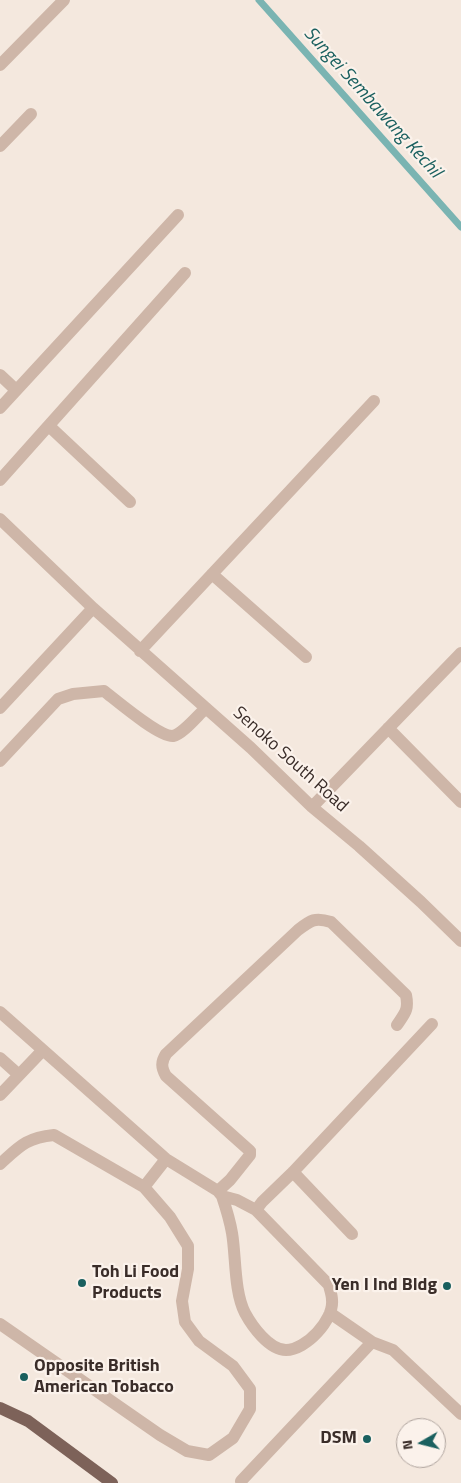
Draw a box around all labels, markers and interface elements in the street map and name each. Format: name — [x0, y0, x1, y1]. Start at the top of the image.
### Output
water label: Sungei Sembawang Kechil — [298, 23, 446, 183]
street label: Senoko South Road — [228, 703, 352, 817]
place label: Toh Li Food Products — [92, 1262, 179, 1304]
place label: Yen I Ind Bldg — [332, 1275, 437, 1297]
marker: Toh Li Food Products — [76, 1277, 88, 1289]
marker: Yen I Ind Bldg — [441, 1280, 453, 1292]
place label: Opposite British American Tobacco — [34, 1356, 174, 1398]
marker: Opposite British American Tobacco — [18, 1371, 30, 1383]
north arrow — [396, 1418, 446, 1468]
place label: DSM — [320, 1428, 357, 1450]
marker: DSM — [361, 1433, 373, 1445]
text: N — [396, 1439, 418, 1451]

